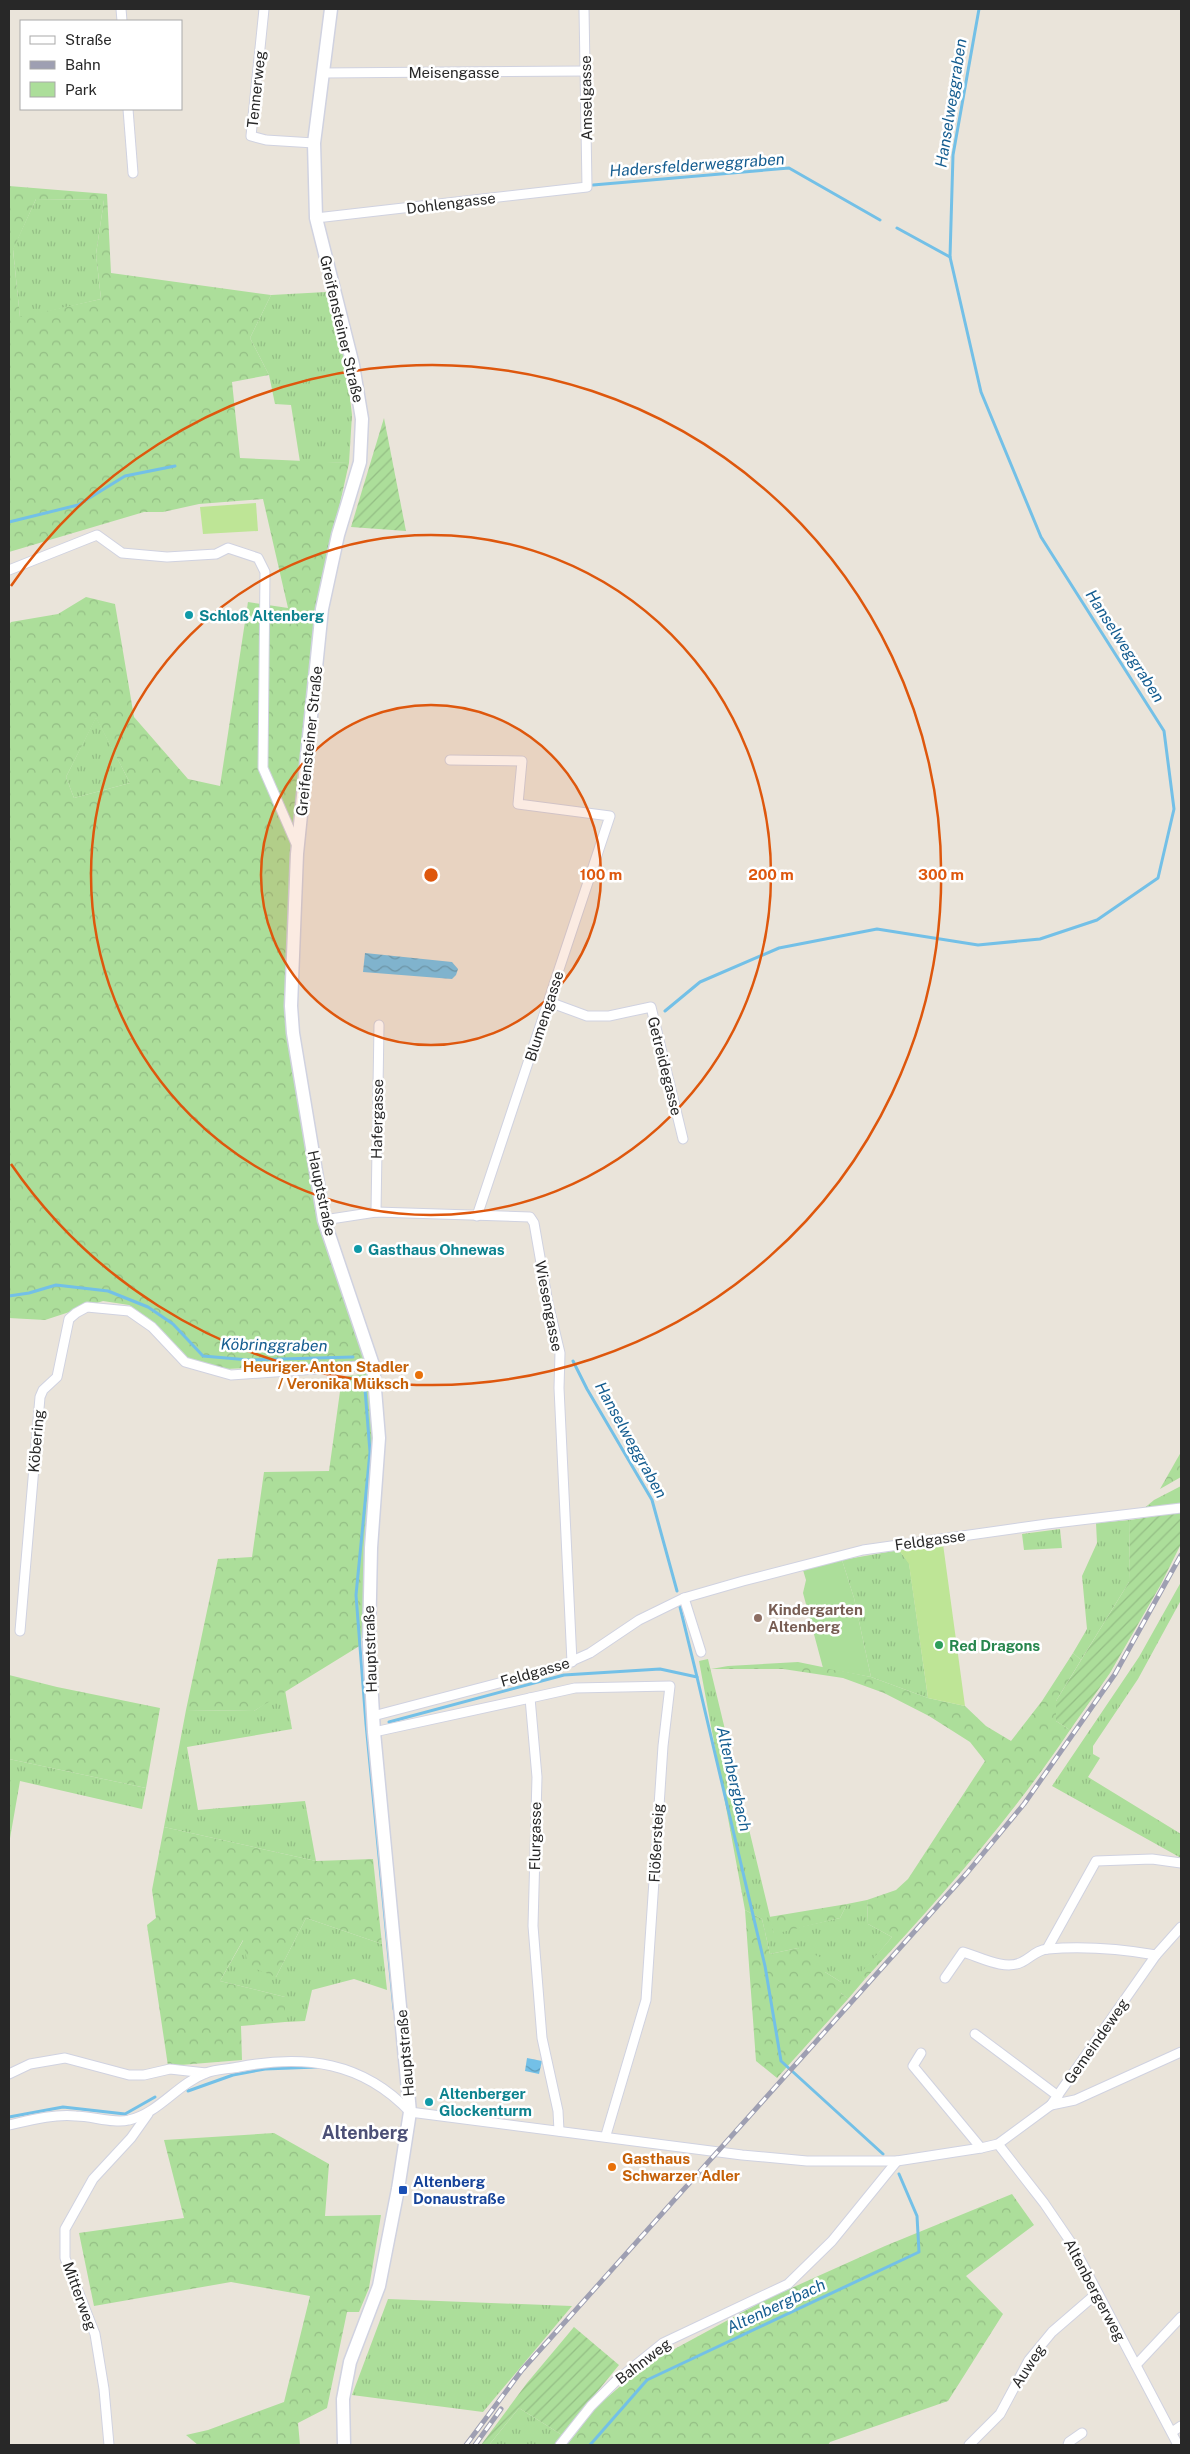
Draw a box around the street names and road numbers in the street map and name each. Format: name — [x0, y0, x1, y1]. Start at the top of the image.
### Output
street label: Tennerweg — [243, 50, 269, 128]
street label: Amselgasse — [577, 55, 595, 141]
street label: Meisengasse — [408, 64, 500, 81]
street label: Dohlengasse — [405, 189, 497, 217]
street label: Greifensteiner Straße — [317, 254, 367, 404]
street label: Greifensteiner Straße — [293, 665, 325, 817]
street label: Blumengasse — [521, 969, 567, 1063]
street label: Getreidegasse — [644, 1015, 686, 1117]
street label: Hafergasse — [368, 1079, 386, 1159]
street label: Hauptstraße — [305, 1148, 339, 1238]
street label: Wiesengasse — [532, 1259, 566, 1353]
street label: Köbering — [25, 1409, 47, 1473]
street label: Feldgasse — [894, 1527, 966, 1553]
street label: Hauptstraße — [360, 1605, 380, 1693]
street label: Feldgasse — [498, 1654, 572, 1690]
street label: Flurgasse — [526, 1802, 544, 1870]
street label: Flößersteig — [645, 1803, 667, 1883]
street label: Gemeindeweg — [1060, 1995, 1132, 2087]
street label: Hauptstraße — [393, 2009, 417, 2097]
street label: Altenbergerweg — [1061, 2236, 1129, 2344]
street label: Mitterweg — [60, 2259, 100, 2333]
street label: Bahnweg — [612, 2335, 674, 2387]
street label: Auweg — [1008, 2341, 1048, 2391]

